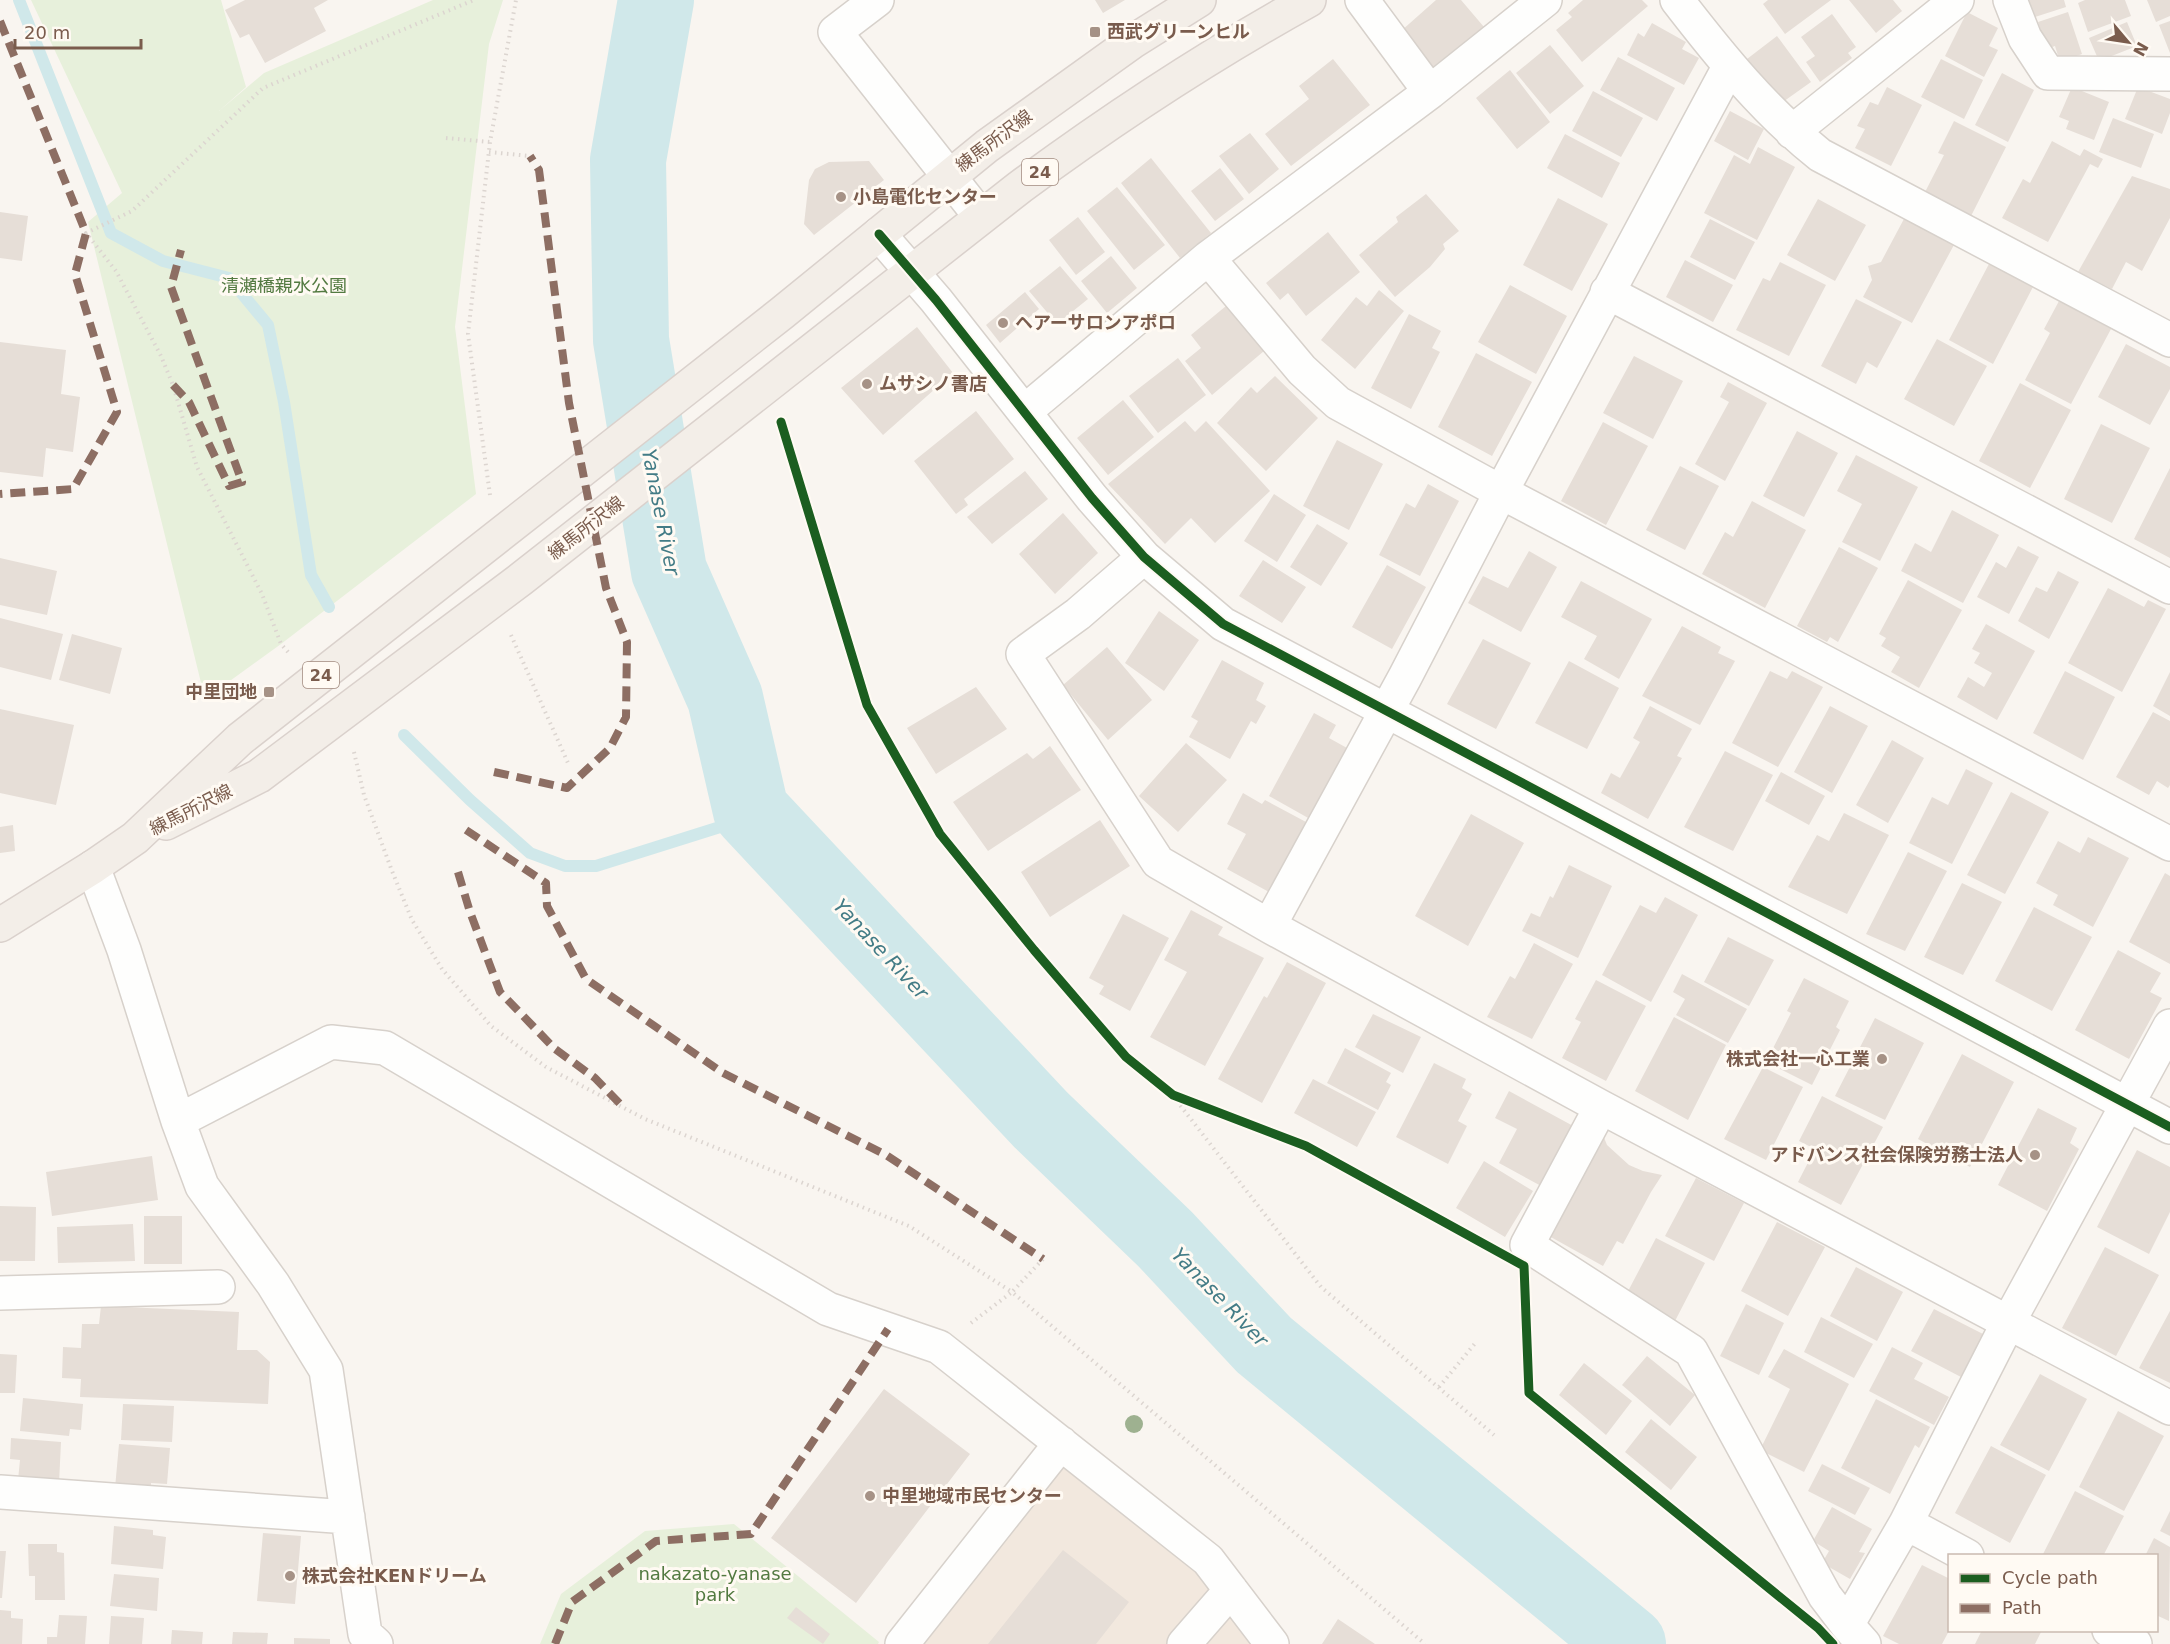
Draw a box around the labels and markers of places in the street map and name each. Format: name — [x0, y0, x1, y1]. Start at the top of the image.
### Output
place label: 西武グリーンヒル — [1107, 21, 1250, 42]
marker: 西武グリーンヒル — [1088, 25, 1102, 39]
place label: 小島電化センター — [853, 186, 997, 207]
marker: 小島電化センター — [834, 190, 848, 204]
place label: ヘアーサロンアポロ — [1015, 312, 1176, 333]
marker: ヘアーサロンアポロ — [996, 316, 1010, 330]
place label: ムサシノ書店 — [879, 373, 987, 394]
marker: ムサシノ書店 — [860, 377, 874, 391]
place label: 中里団地 — [185, 681, 257, 702]
marker: 中里団地 — [262, 685, 276, 699]
place label: 株式会社一心工業 — [1726, 1048, 1870, 1069]
marker: 株式会社一心工業 — [1875, 1052, 1889, 1066]
place label: アドバンス社会保険労務士法人 — [1770, 1144, 2023, 1165]
marker: アドバンス社会保険労務士法人 — [2028, 1148, 2042, 1162]
place label: 中里地域市民センター — [882, 1485, 1062, 1506]
marker: 中里地域市民センター — [863, 1489, 877, 1503]
place label: 株式会社KENドリーム — [302, 1565, 487, 1586]
marker: 株式会社KENドリーム — [283, 1569, 297, 1583]

